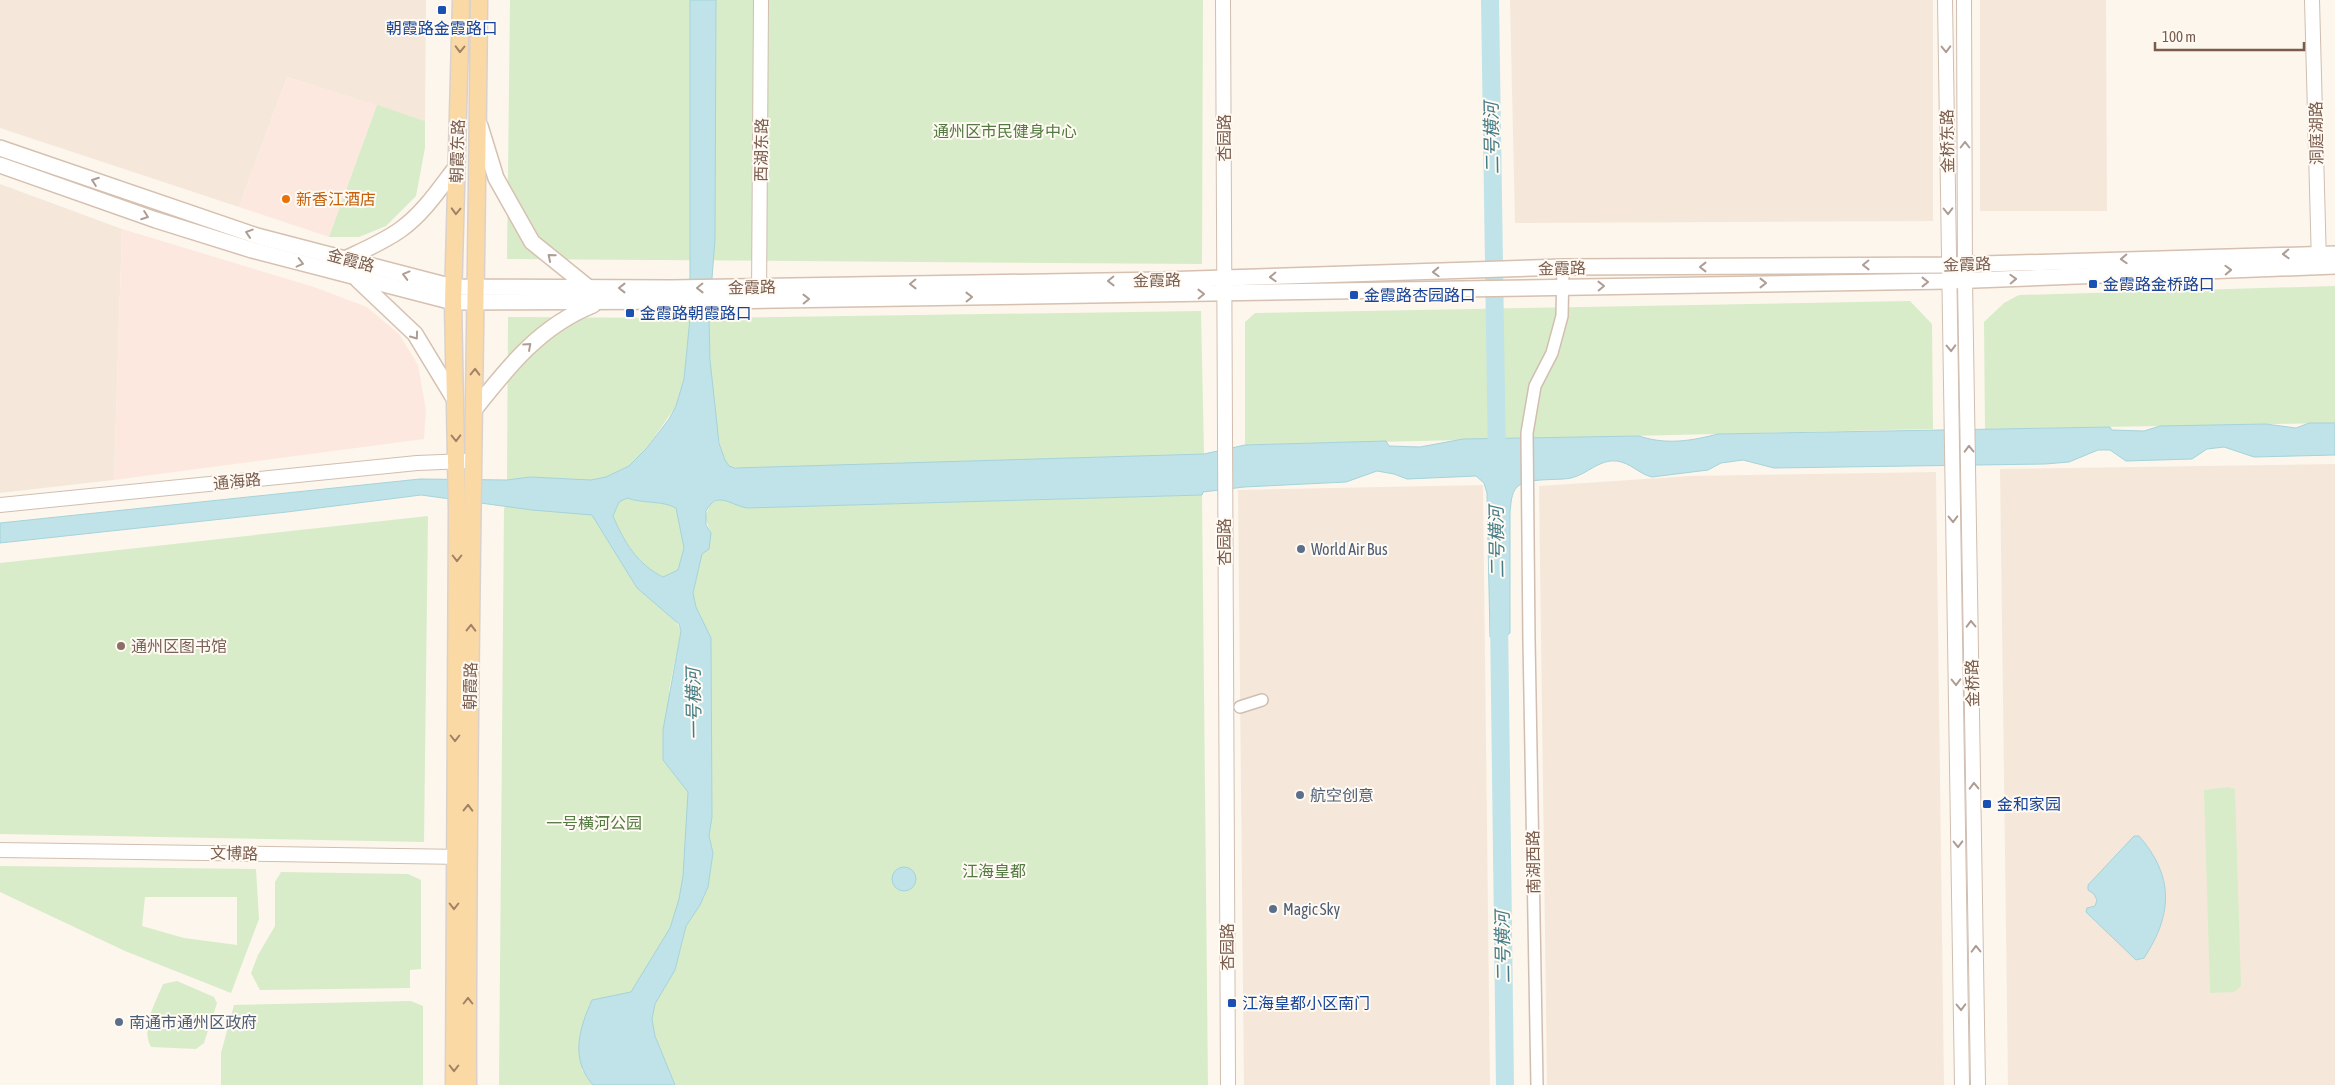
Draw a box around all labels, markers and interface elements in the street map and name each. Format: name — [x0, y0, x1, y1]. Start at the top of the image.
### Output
marker: 朝霞路金霞路口 — [436, 4, 448, 16]
place label: 朝霞路金霞路口 — [386, 19, 498, 37]
scale bar — [2155, 20, 2304, 52]
text: 100 m — [2162, 28, 2196, 45]
one-way arrow — [455, 45, 465, 53]
one-way arrow — [1941, 45, 1951, 53]
water label: 二号横河 — [1480, 99, 1503, 174]
street label: 洞庭湖路 — [2306, 101, 2326, 165]
street label: 金桥东路 — [1937, 109, 1957, 173]
street label: 杏园路 — [1215, 114, 1233, 162]
street label: 西湖东路 — [751, 118, 771, 182]
street label: 朝霞东路 — [447, 119, 467, 183]
park label: 通州区市民健身中心 — [933, 122, 1077, 140]
one-way arrow — [1960, 141, 1970, 148]
one-way arrow — [91, 177, 100, 187]
place label: 新香江酒店 — [296, 190, 376, 208]
marker: 新香江酒店 — [280, 193, 292, 205]
one-way arrow — [450, 207, 461, 215]
one-way arrow — [1943, 207, 1954, 215]
one-way arrow — [140, 210, 149, 220]
one-way arrow — [245, 229, 254, 239]
street label: 金霞路 — [325, 245, 377, 275]
one-way arrow — [2282, 249, 2290, 260]
street label: 金霞路 — [1943, 254, 1991, 274]
one-way arrow — [2120, 254, 2128, 264]
one-way arrow — [548, 255, 557, 263]
one-way arrow — [296, 257, 305, 268]
street label: 金霞路 — [1538, 259, 1586, 277]
one-way arrow — [1861, 260, 1869, 270]
one-way arrow — [1699, 262, 1706, 272]
one-way arrow — [2224, 265, 2232, 276]
one-way arrow — [1431, 266, 1439, 277]
one-way arrow — [403, 270, 411, 280]
street label: 金霞路 — [1133, 271, 1181, 289]
one-way arrow — [1269, 272, 1276, 282]
one-way arrow — [2010, 273, 2018, 284]
one-way arrow — [1106, 275, 1114, 286]
place label: 金霞路金桥路口 — [2103, 275, 2215, 293]
one-way arrow — [1922, 276, 1930, 287]
street label: 金霞路 — [728, 278, 776, 296]
one-way arrow — [1760, 278, 1767, 288]
marker: 金霞路金桥路口 — [2087, 278, 2099, 290]
one-way arrow — [909, 279, 917, 289]
one-way arrow — [1597, 281, 1605, 291]
one-way arrow — [696, 282, 704, 293]
one-way arrow — [618, 283, 626, 293]
place label: 金霞路杏园路口 — [1364, 286, 1476, 304]
one-way arrow — [1198, 289, 1206, 299]
marker: 金霞路杏园路口 — [1348, 289, 1360, 301]
one-way arrow — [966, 292, 973, 302]
one-way arrow — [803, 294, 811, 304]
place label: 金霞路朝霞路口 — [640, 304, 752, 322]
marker: 金霞路朝霞路口 — [624, 307, 636, 319]
one-way arrow — [409, 330, 418, 340]
one-way arrow — [523, 343, 532, 352]
one-way arrow — [1945, 344, 1956, 352]
one-way arrow — [470, 368, 480, 376]
one-way arrow — [451, 435, 461, 443]
one-way arrow — [1964, 445, 1974, 453]
street label: 通海路 — [212, 470, 262, 492]
water label: 二号横河 — [1485, 503, 1508, 578]
one-way arrow — [1948, 516, 1958, 523]
street label: 杏园路 — [1215, 518, 1233, 566]
place label: World Air Bus — [1311, 540, 1388, 558]
marker: World Air Bus — [1295, 543, 1307, 555]
one-way arrow — [452, 555, 462, 563]
one-way arrow — [1966, 620, 1976, 628]
one-way arrow — [466, 624, 476, 632]
place label: 通州区图书馆 — [131, 637, 227, 655]
marker: 通州区图书馆 — [115, 640, 127, 652]
street label: 金桥路 — [1963, 659, 1981, 707]
street label: 朝霞路 — [461, 662, 479, 710]
water label: 一号横河 — [682, 665, 705, 740]
one-way arrow — [1951, 678, 1961, 686]
one-way arrow — [450, 735, 460, 743]
one-way arrow — [1968, 782, 1979, 790]
place label: 航空创意 — [1310, 786, 1374, 804]
marker: 航空创意 — [1294, 789, 1306, 801]
place label: 金和家园 — [1997, 795, 2061, 813]
marker: 金和家园 — [1981, 798, 1993, 810]
one-way arrow — [463, 804, 473, 812]
park label: 一号横河公园 — [546, 814, 642, 832]
street label: 南湖西路 — [1523, 830, 1543, 894]
one-way arrow — [1953, 840, 1964, 848]
street label: 文博路 — [210, 844, 258, 862]
park label: 江海皇都 — [962, 862, 1026, 880]
place label: Magic Sky — [1283, 900, 1341, 919]
one-way arrow — [449, 902, 459, 910]
marker: Magic Sky — [1267, 903, 1279, 915]
water label: 二号横河 — [1491, 908, 1514, 983]
street label: 杏园路 — [1218, 923, 1236, 971]
one-way arrow — [1971, 945, 1981, 952]
place label: 江海皇都小区南门 — [1242, 994, 1370, 1012]
one-way arrow — [463, 997, 473, 1005]
marker: 江海皇都小区南门 — [1226, 997, 1238, 1009]
one-way arrow — [1956, 1003, 1966, 1011]
place label: 南通市通州区政府 — [129, 1013, 257, 1031]
marker: 南通市通州区政府 — [113, 1016, 125, 1028]
one-way arrow — [449, 1064, 459, 1072]

